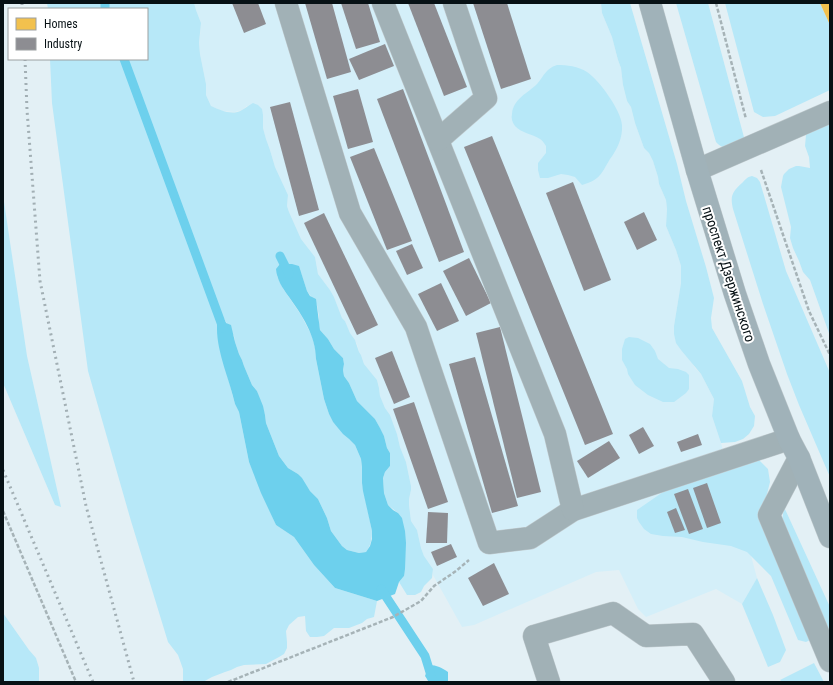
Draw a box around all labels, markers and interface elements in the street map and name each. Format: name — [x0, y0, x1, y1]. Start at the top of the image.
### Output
legend — [8, 8, 148, 60]
text: Homes — [44, 17, 78, 31]
text: Industry — [44, 37, 82, 51]
street label: проспект Дзержинского — [699, 204, 759, 344]

